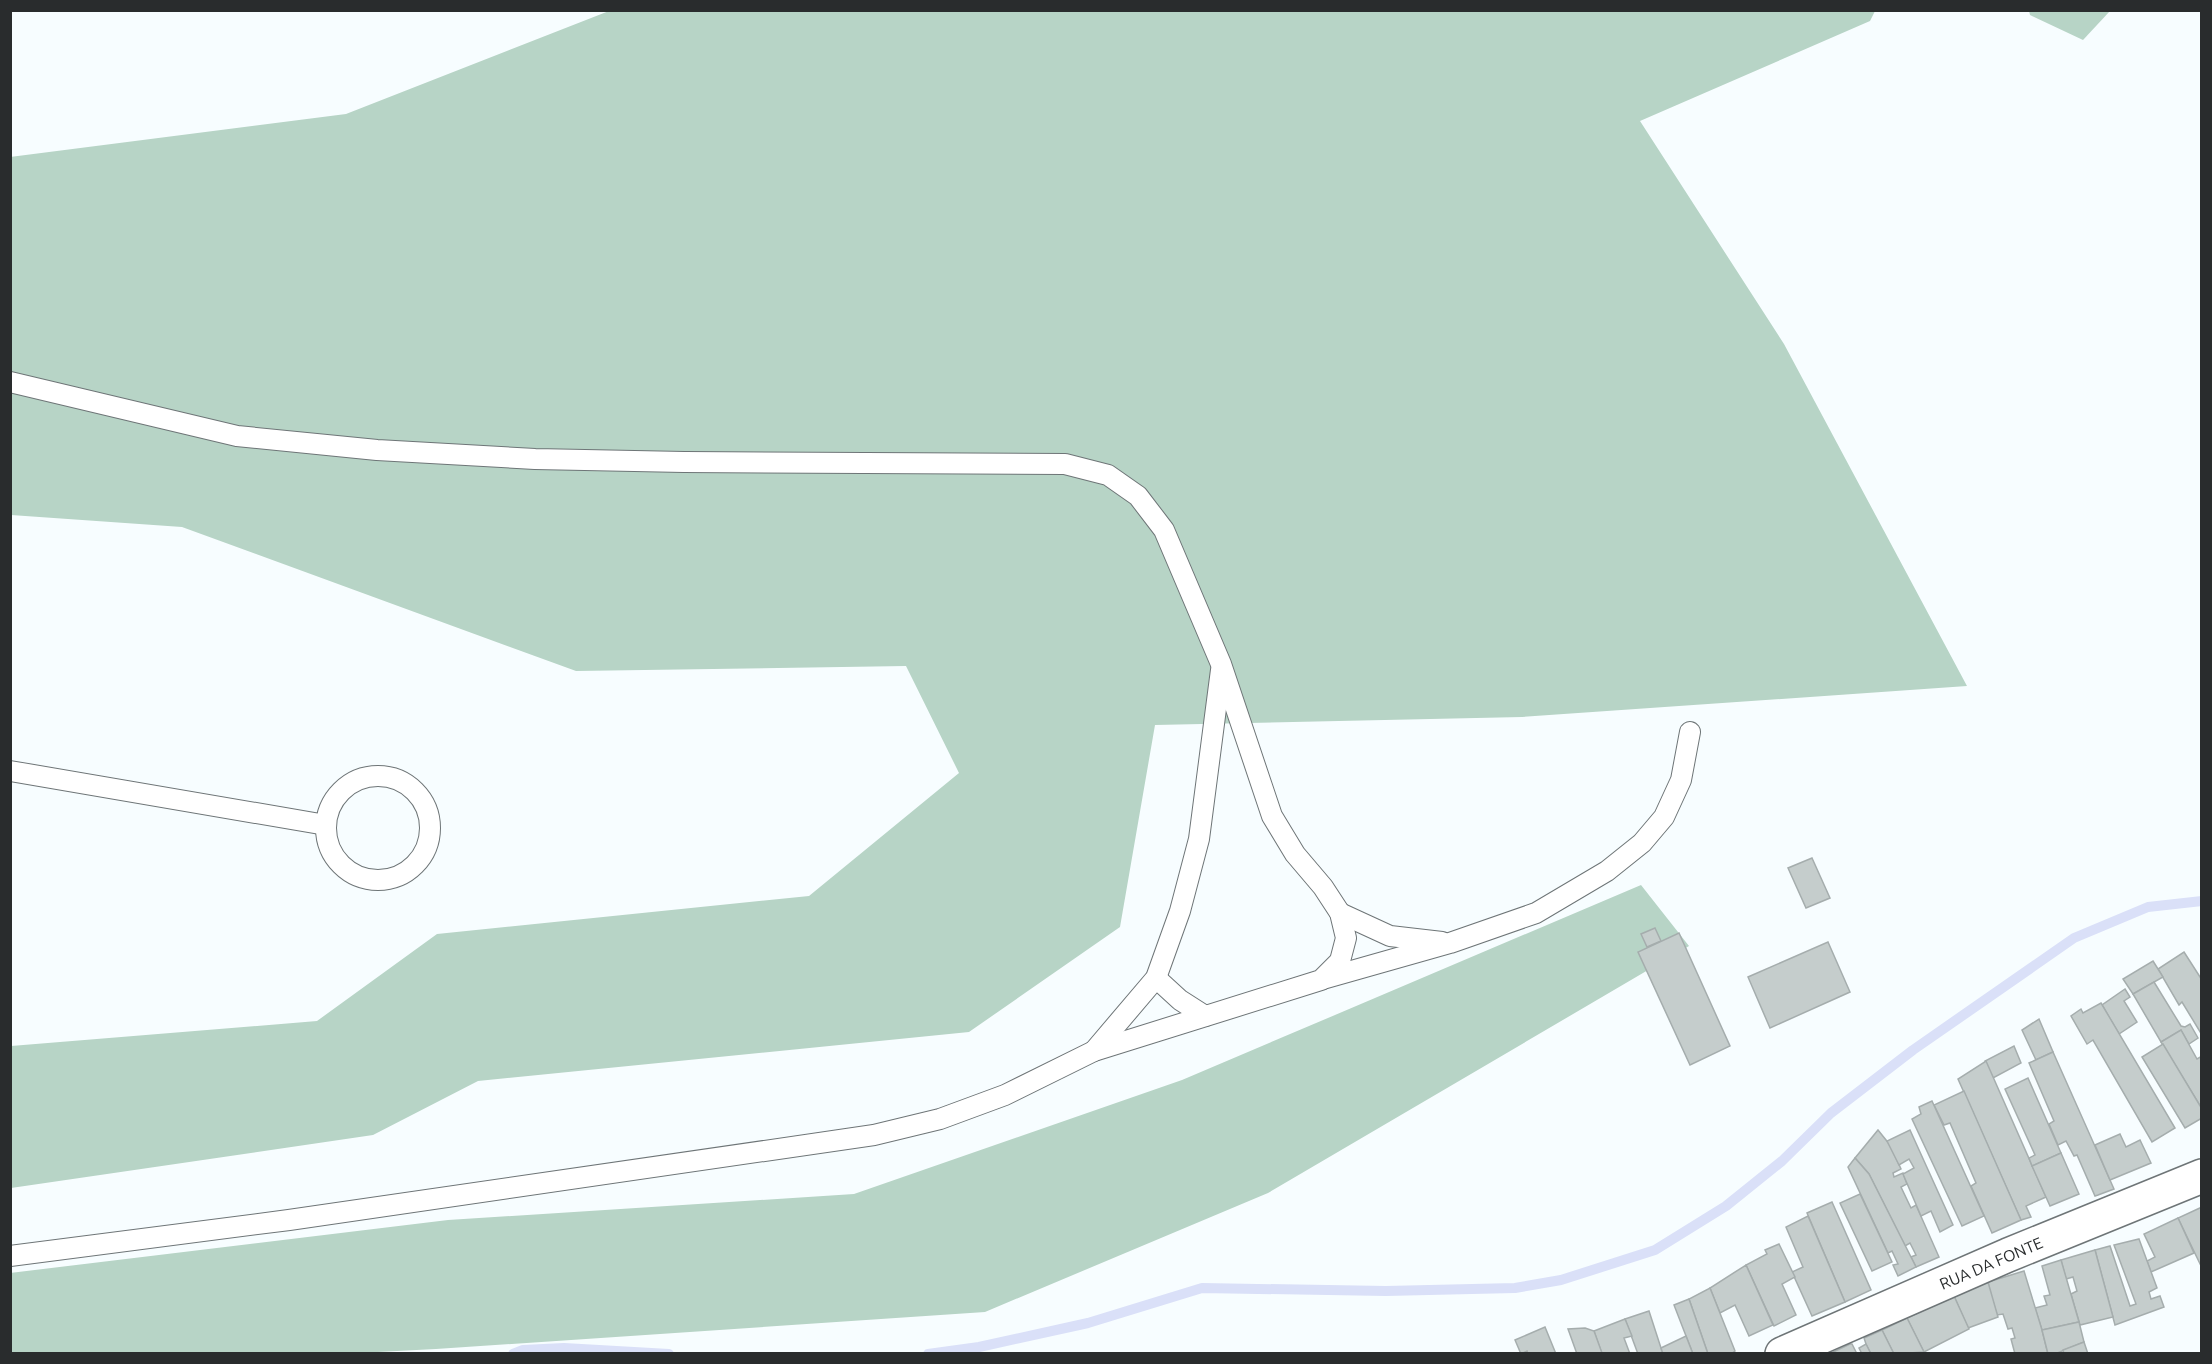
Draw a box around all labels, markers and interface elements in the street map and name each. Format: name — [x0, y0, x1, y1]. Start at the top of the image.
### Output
street label: RUA DA FONTE — [1937, 1233, 2045, 1293]

